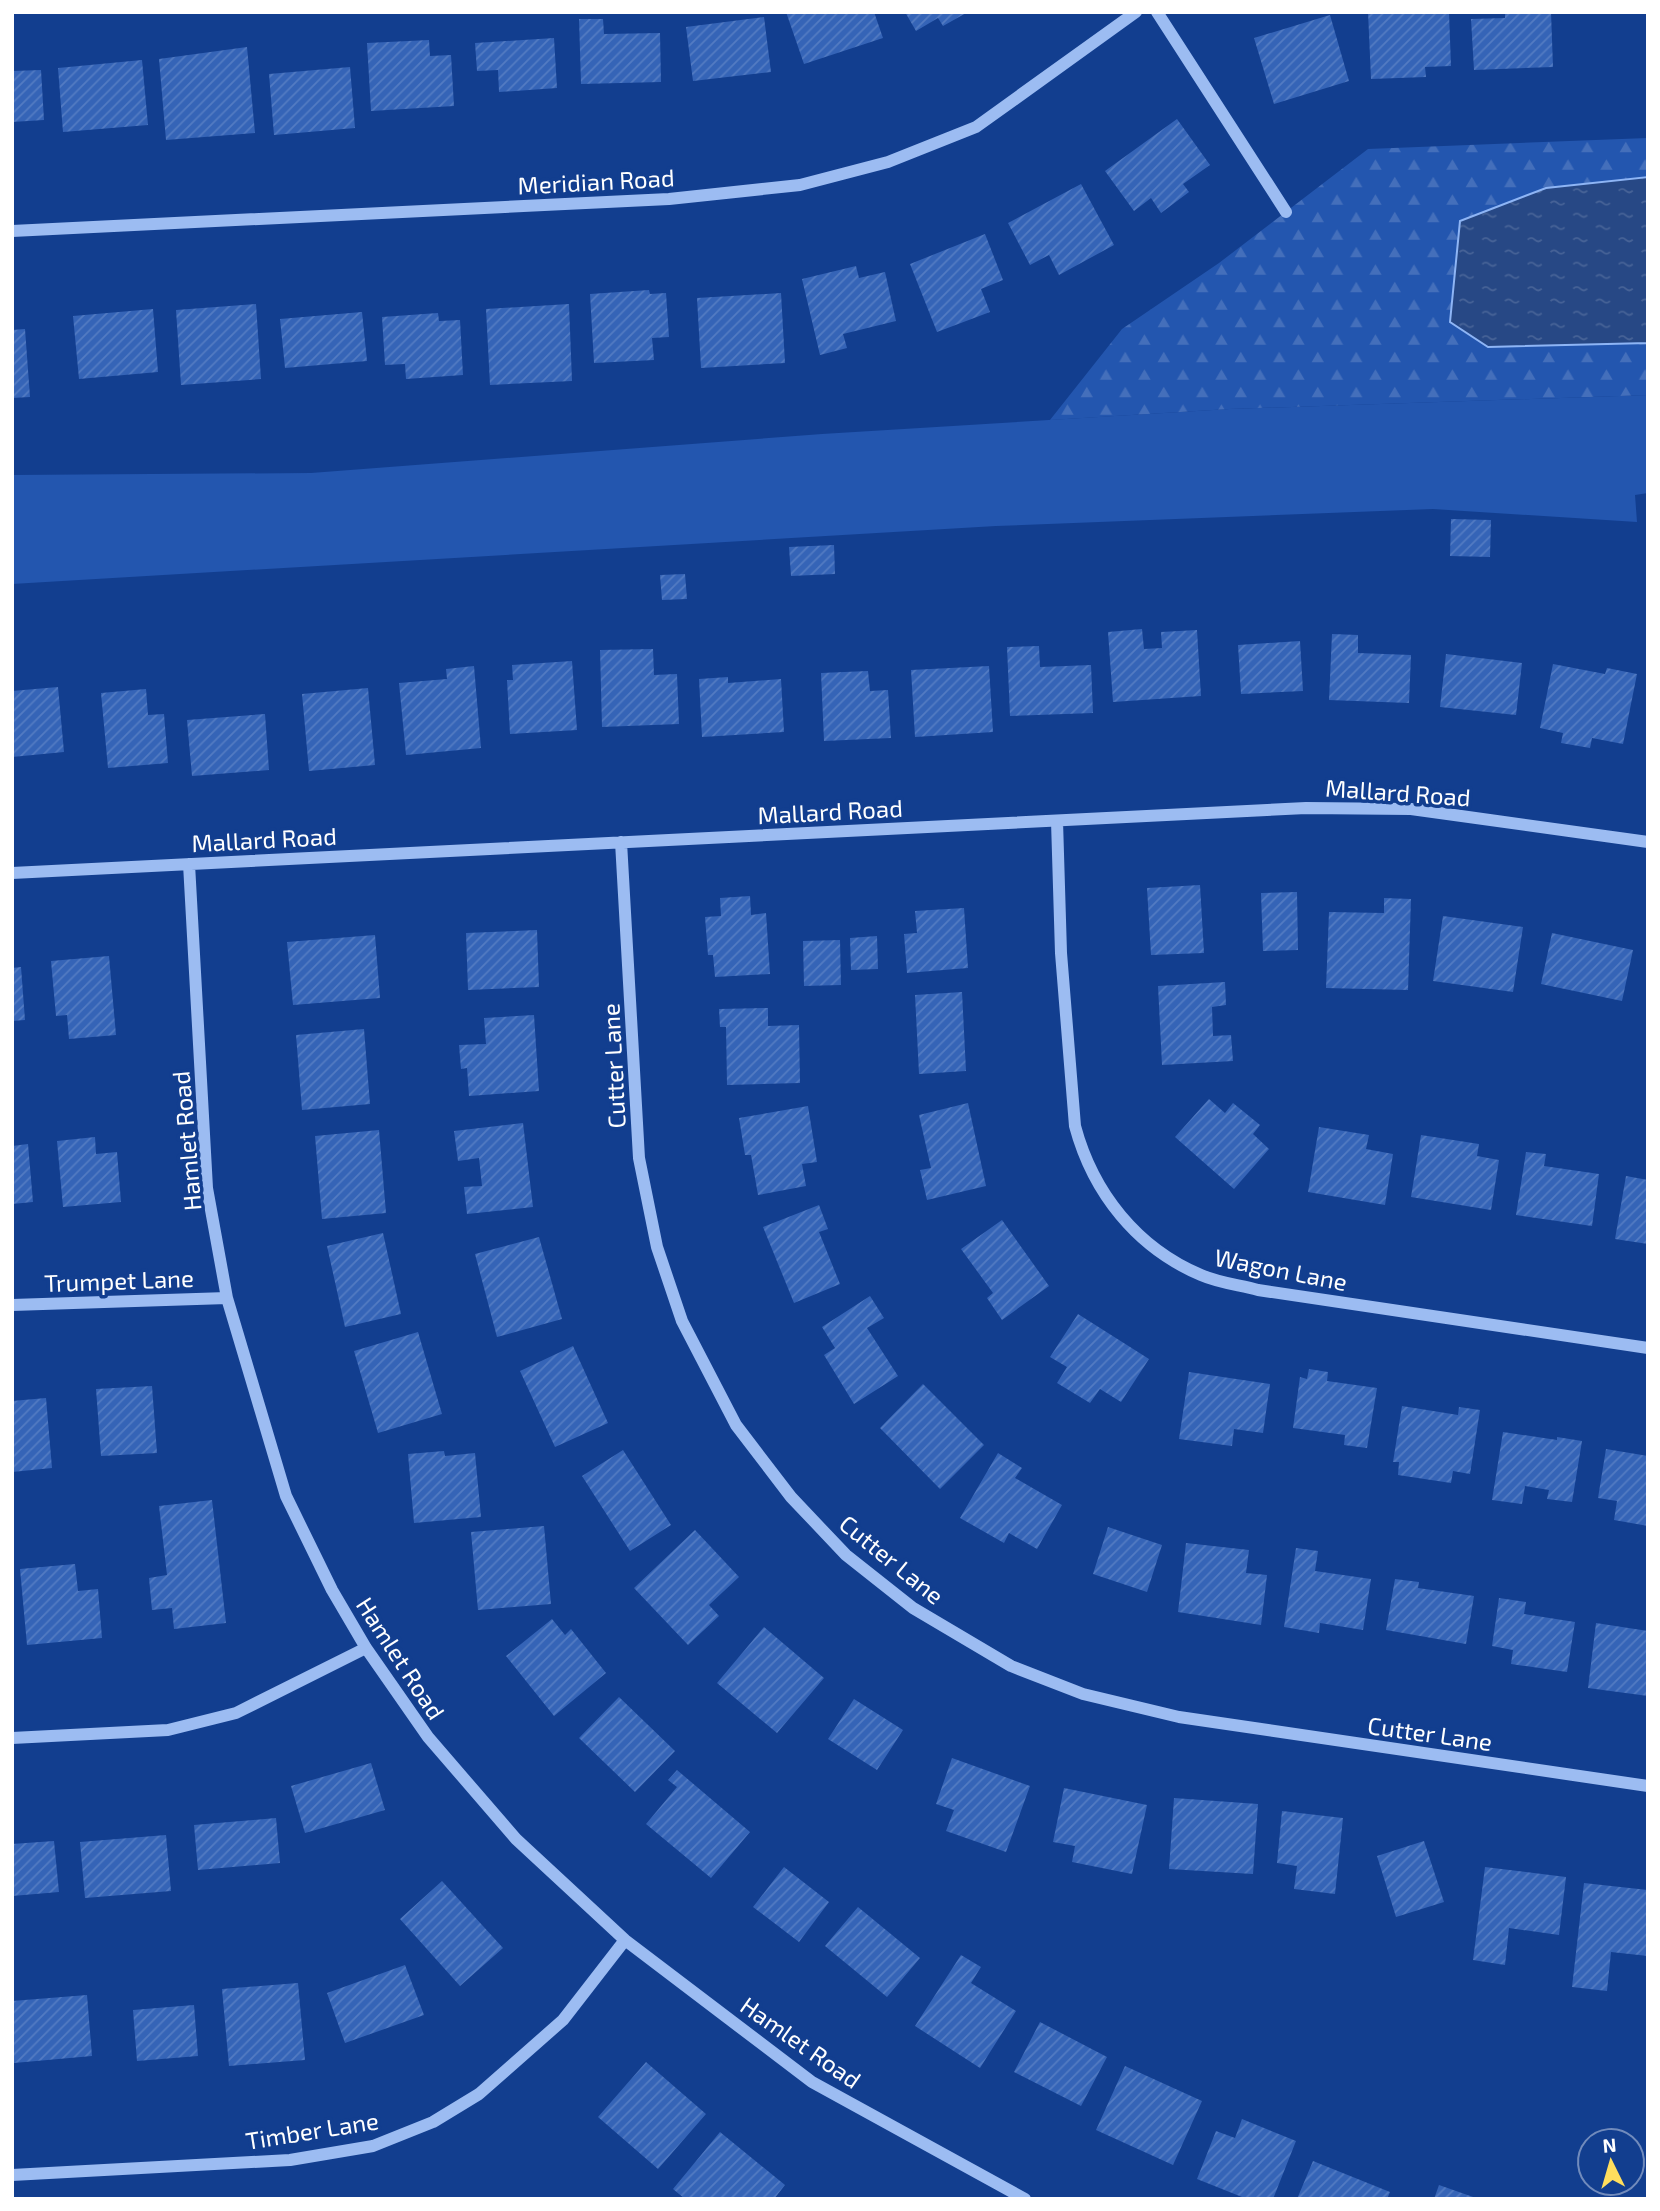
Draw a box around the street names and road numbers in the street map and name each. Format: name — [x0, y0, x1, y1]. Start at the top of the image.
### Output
street label: Meridian Road — [517, 162, 675, 200]
street label: Mallard Road — [1324, 772, 1472, 812]
street label: Mallard Road — [757, 793, 903, 829]
street label: Mallard Road — [191, 821, 337, 857]
street label: Cutter Lane — [595, 1003, 631, 1129]
street label: Hamlet Road — [165, 1070, 207, 1212]
street label: Wagon Lane — [1212, 1242, 1350, 1296]
street label: Trumpet Lane — [44, 1263, 194, 1297]
street label: Cutter Lane — [834, 1508, 950, 1610]
street label: Hamlet Road — [351, 1591, 451, 1725]
street label: Cutter Lane — [1366, 1710, 1494, 1756]
street label: Hamlet Road — [735, 1990, 867, 2094]
street label: Timber Lane — [243, 2105, 381, 2155]

